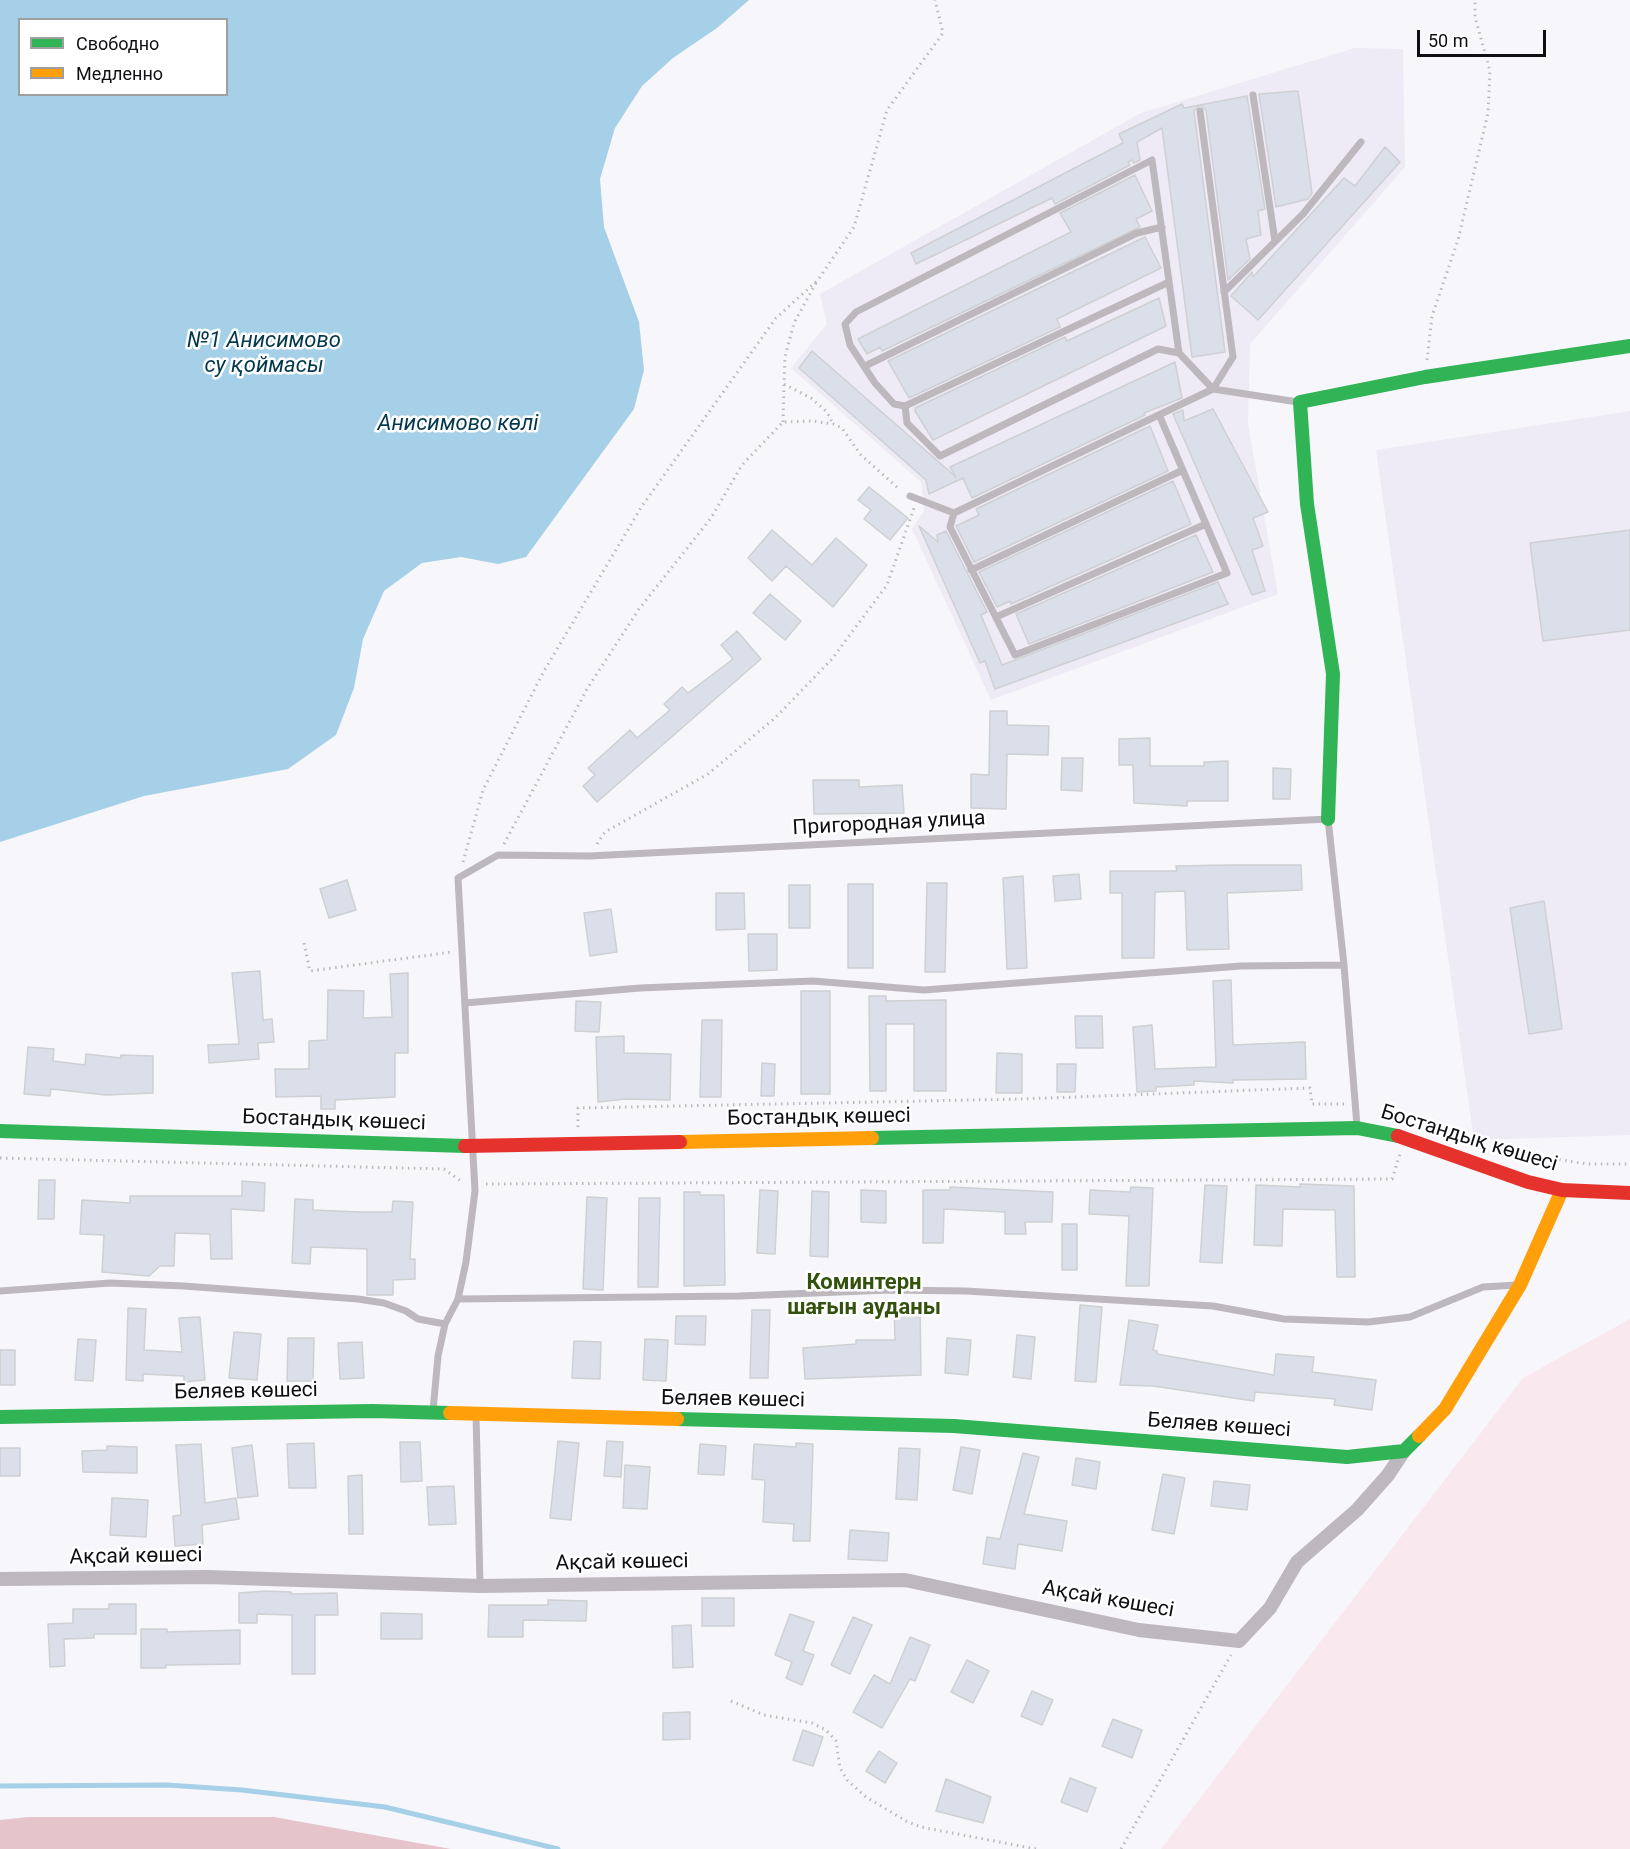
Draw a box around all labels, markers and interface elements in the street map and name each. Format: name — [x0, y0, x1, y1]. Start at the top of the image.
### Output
legend — [18, 18, 228, 96]
scale bar — [1420, 18, 1549, 56]
text: 50 m — [1428, 30, 1468, 51]
text: Свободно — [76, 33, 159, 54]
text: Медленно — [76, 63, 163, 84]
water label: №1 Анисимово су қоймасы — [187, 328, 341, 380]
water label: Анисимово көлі — [378, 411, 538, 437]
street label: Пригородная улица — [792, 806, 986, 842]
street label: Бостандық көшесі — [1378, 1100, 1560, 1178]
street label: Бостандық көшесі — [727, 1104, 911, 1132]
street label: Бостандық көшесі — [242, 1105, 426, 1137]
district label: Коминтерн шағын ауданы — [787, 1270, 941, 1322]
street label: Беляев көшесі — [174, 1378, 318, 1406]
street label: Беляев көшесі — [661, 1386, 805, 1414]
street label: Беляев көшесі — [1146, 1408, 1292, 1444]
street label: Ақсай көшесі — [69, 1543, 203, 1571]
street label: Ақсай көшесі — [555, 1549, 689, 1577]
street label: Ақсай көшесі — [1040, 1576, 1176, 1624]

